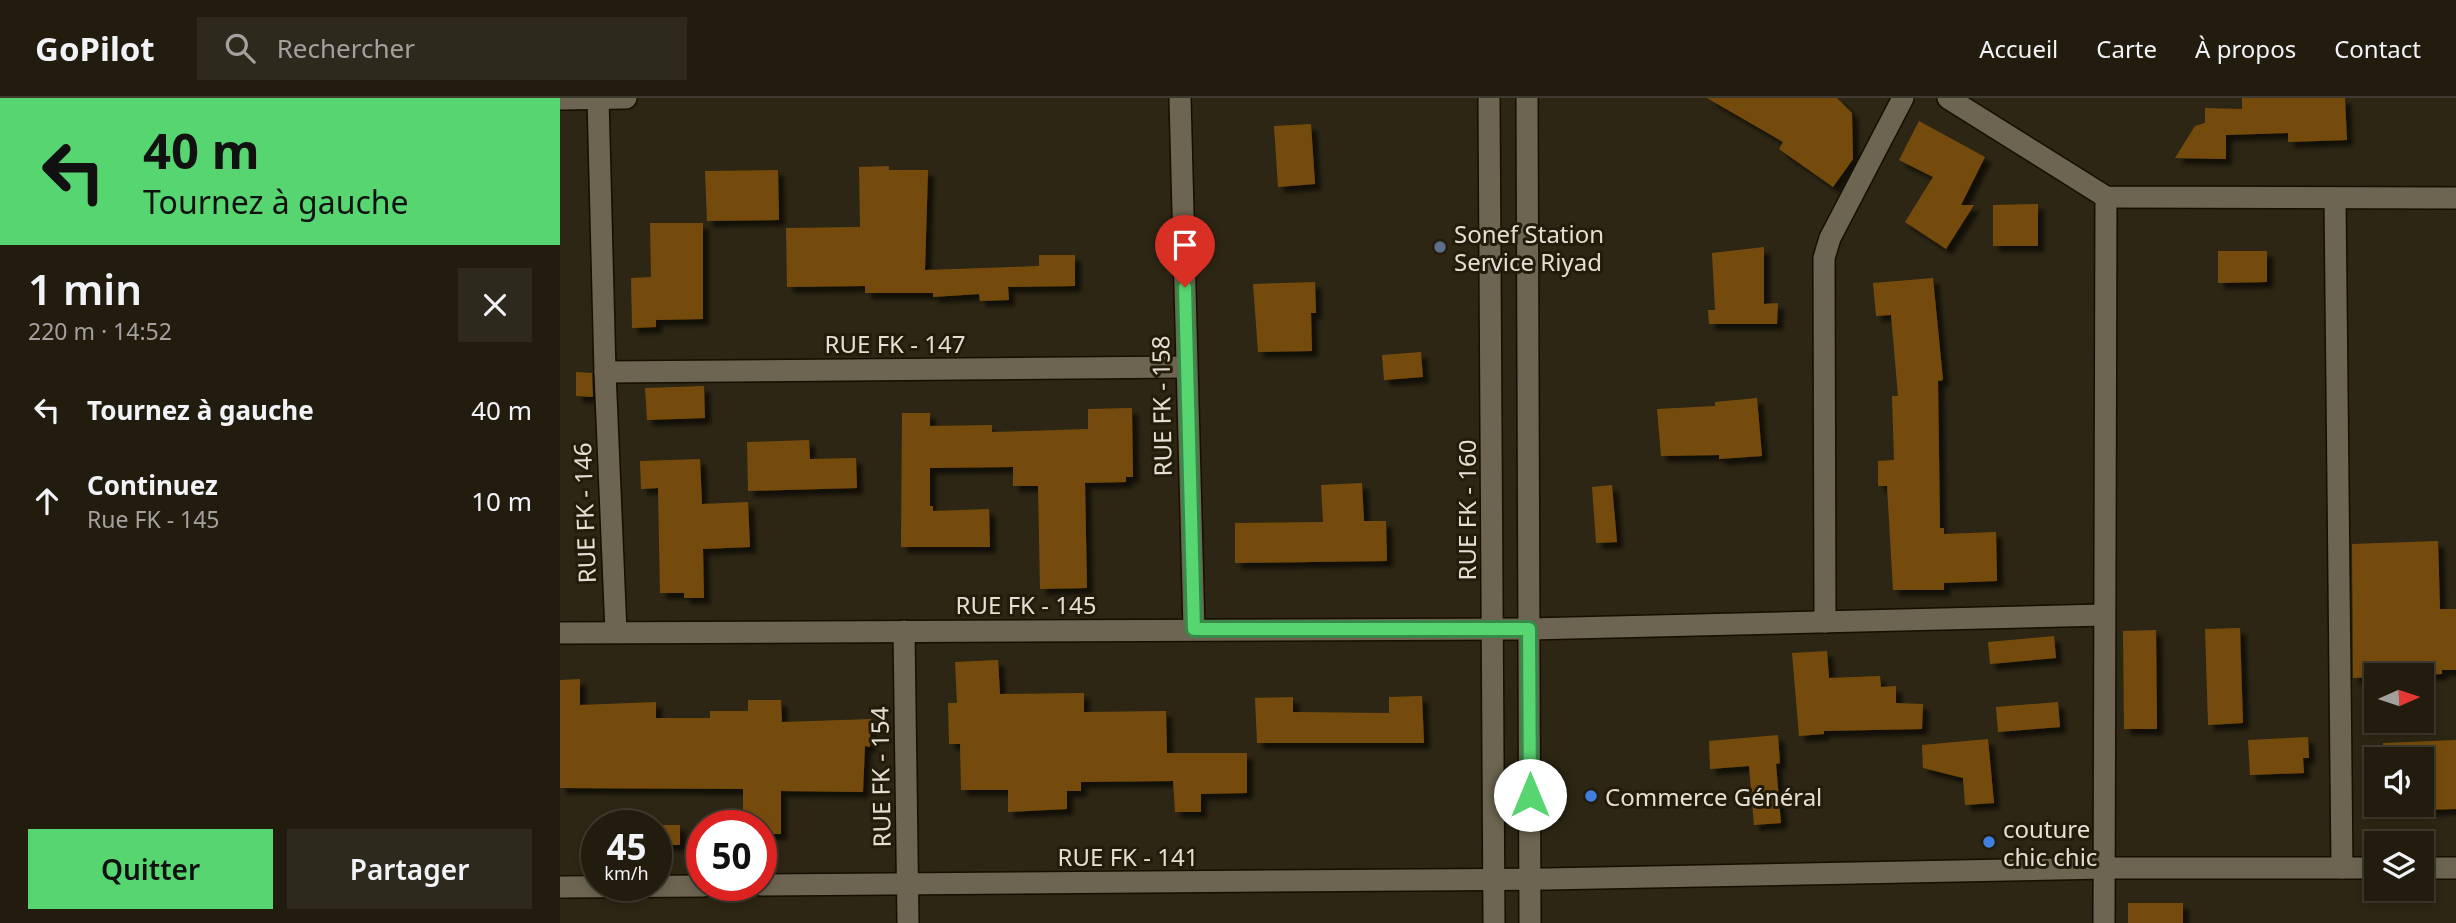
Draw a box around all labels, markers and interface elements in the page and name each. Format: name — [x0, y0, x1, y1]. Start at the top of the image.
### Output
search box — [197, 17, 687, 80]
text: GoPilot — [35, 26, 155, 71]
icon: search — [221, 29, 259, 67]
text: Rechercher — [277, 30, 415, 66]
text: Accueil — [1979, 32, 2058, 65]
text: Carte — [2096, 32, 2157, 65]
text: À propos — [2195, 32, 2296, 65]
text: Contact — [2334, 32, 2421, 65]
text: 40 m — [143, 117, 260, 183]
icon: left — [28, 126, 119, 217]
text: Tournez à gauche — [143, 180, 409, 223]
pin — [1155, 215, 1215, 287]
place label: Sonef Station Service Riyad — [1454, 217, 1604, 278]
icon: arrive — [1166, 226, 1204, 264]
marker: Sonef Station Service Riyad — [1432, 239, 1448, 255]
text: 1 min — [28, 260, 142, 317]
button: close — [458, 268, 532, 342]
text: 220 m · 14:52 — [28, 315, 172, 347]
street label: RUE FK - 147 — [825, 327, 965, 360]
street label: RUE FK - 158 — [1143, 335, 1179, 477]
icon: left — [28, 391, 66, 429]
text: Tournez à gauche — [87, 392, 314, 428]
text: 40 m — [471, 392, 532, 428]
street label: RUE FK - 160 — [1450, 440, 1483, 580]
street label: RUE FK - 146 — [565, 442, 603, 584]
text: Continuez — [87, 467, 218, 503]
icon: ahead — [28, 482, 66, 520]
text: 10 m — [471, 483, 532, 519]
text: Rue FK - 145 — [87, 503, 219, 535]
street label: RUE FK - 145 — [956, 588, 1096, 621]
north arrow — [2364, 663, 2434, 733]
map controls — [2364, 663, 2434, 901]
street label: RUE FK - 154 — [862, 706, 898, 848]
button: sound — [2364, 747, 2434, 817]
position arrow — [1493, 758, 1567, 832]
place label: Commerce Général — [1605, 780, 1822, 813]
marker: Commerce Général — [1583, 788, 1599, 804]
speed limit sign: 50 — [686, 810, 777, 901]
place label: couture chic chic — [2003, 812, 2097, 873]
text: 45 — [606, 823, 647, 870]
button: Quitter — [28, 829, 273, 909]
button: Partager — [287, 829, 532, 909]
button: layers — [2364, 831, 2434, 901]
marker: couture chic chic — [1981, 834, 1997, 850]
street label: RUE FK - 141 — [1058, 840, 1198, 873]
text: km/h — [604, 861, 649, 885]

